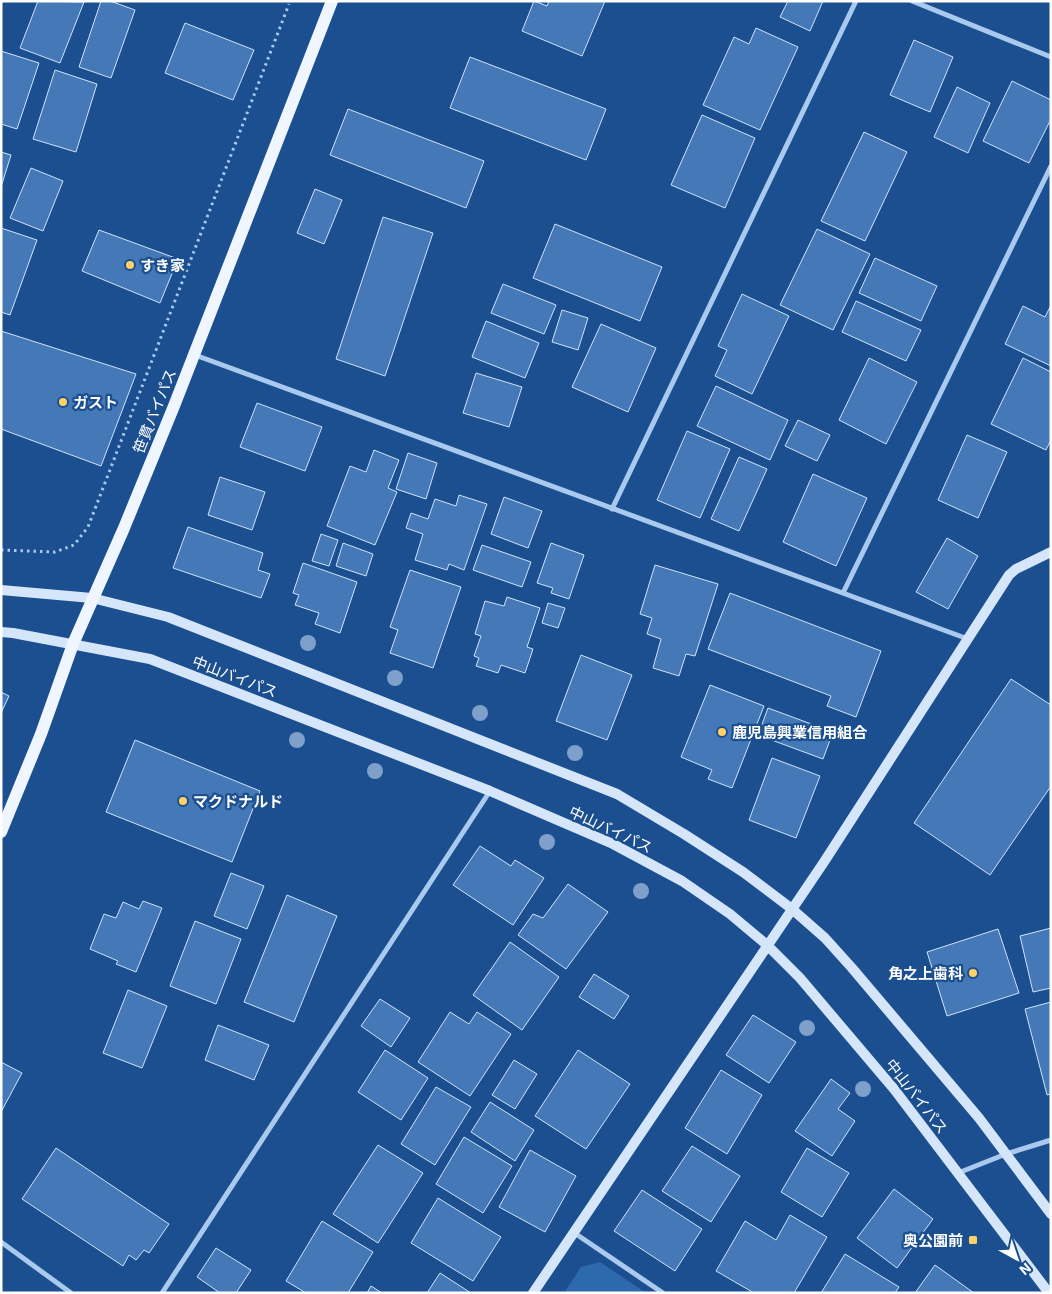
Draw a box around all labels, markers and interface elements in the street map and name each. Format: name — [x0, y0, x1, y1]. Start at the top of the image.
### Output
place label: すき家 — [140, 256, 185, 274]
marker: すき家 — [124, 259, 136, 271]
street label: 笹貫バイパス — [129, 366, 179, 456]
place label: ガスト — [73, 393, 118, 411]
marker: ガスト — [57, 396, 69, 408]
street label: 中山バイパス — [190, 652, 280, 700]
place label: 鹿児島興業信用組合 — [732, 723, 868, 741]
marker: 鹿児島興業信用組合 — [716, 726, 728, 738]
place label: マクドナルド — [193, 792, 283, 810]
marker: マクドナルド — [177, 795, 189, 807]
street label: 中山バイパス — [567, 802, 655, 856]
place label: 角之上歯科 — [888, 964, 963, 982]
marker: 角之上歯科 — [967, 967, 979, 979]
street label: 中山バイパス — [882, 1055, 952, 1137]
place label: 奥公園前 — [903, 1231, 963, 1249]
marker: 奥公園前 — [967, 1234, 979, 1246]
north arrow — [992, 1234, 1042, 1284]
text: N — [1016, 1260, 1035, 1279]

